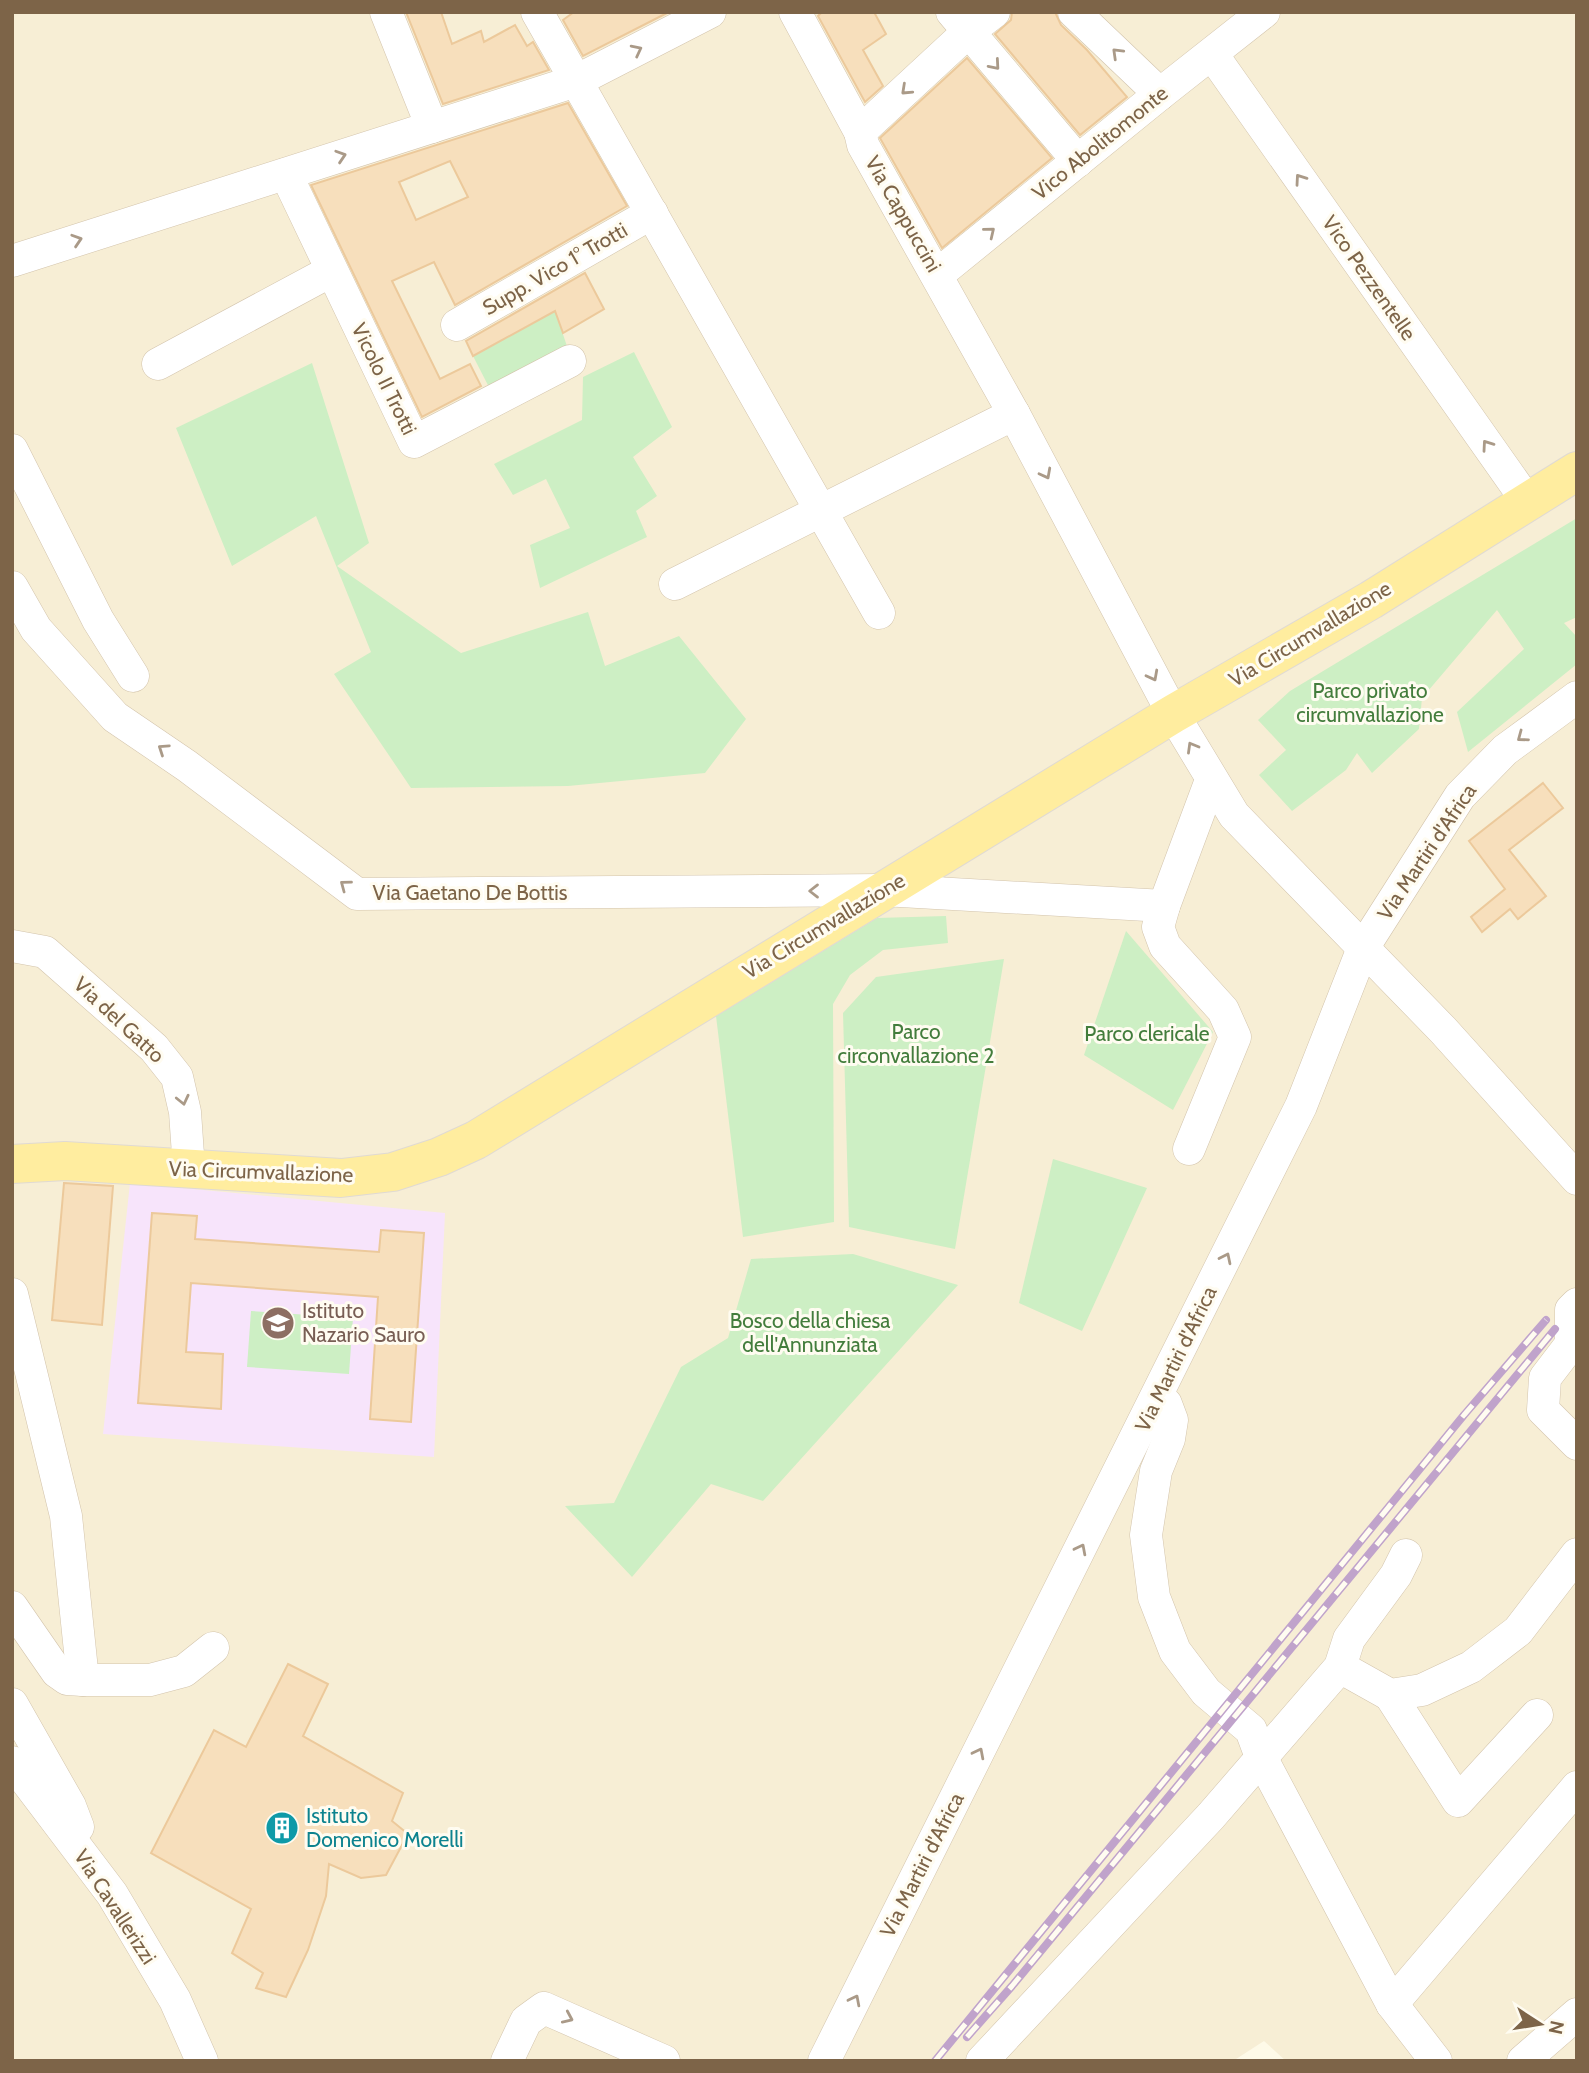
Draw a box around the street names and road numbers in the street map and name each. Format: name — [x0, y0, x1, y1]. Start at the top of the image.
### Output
street label: Vico Abolitomonte — [1027, 80, 1173, 205]
street label: Via Cappuccini — [860, 151, 947, 276]
street label: Vico Pezzentelle — [1317, 211, 1422, 345]
street label: Supp. Vico 1° Trotti — [478, 217, 632, 320]
street label: Vicolo II Trotti — [347, 319, 422, 439]
street label: Via Circumvallazione — [1224, 575, 1396, 692]
street label: Via Martiri d'Africa — [1372, 779, 1481, 924]
street label: Via Circumvallazione — [738, 867, 910, 984]
street label: Via Gaetano De Bottis — [373, 880, 568, 905]
street label: Via del Gatto — [69, 971, 170, 1068]
street label: Via Circumvallazione — [168, 1156, 354, 1187]
street label: Via Martiri d'Africa — [1130, 1282, 1222, 1436]
street label: Via Martiri d'Africa — [874, 1788, 969, 1941]
street label: Via Cavallerizzi — [69, 1845, 162, 1969]

